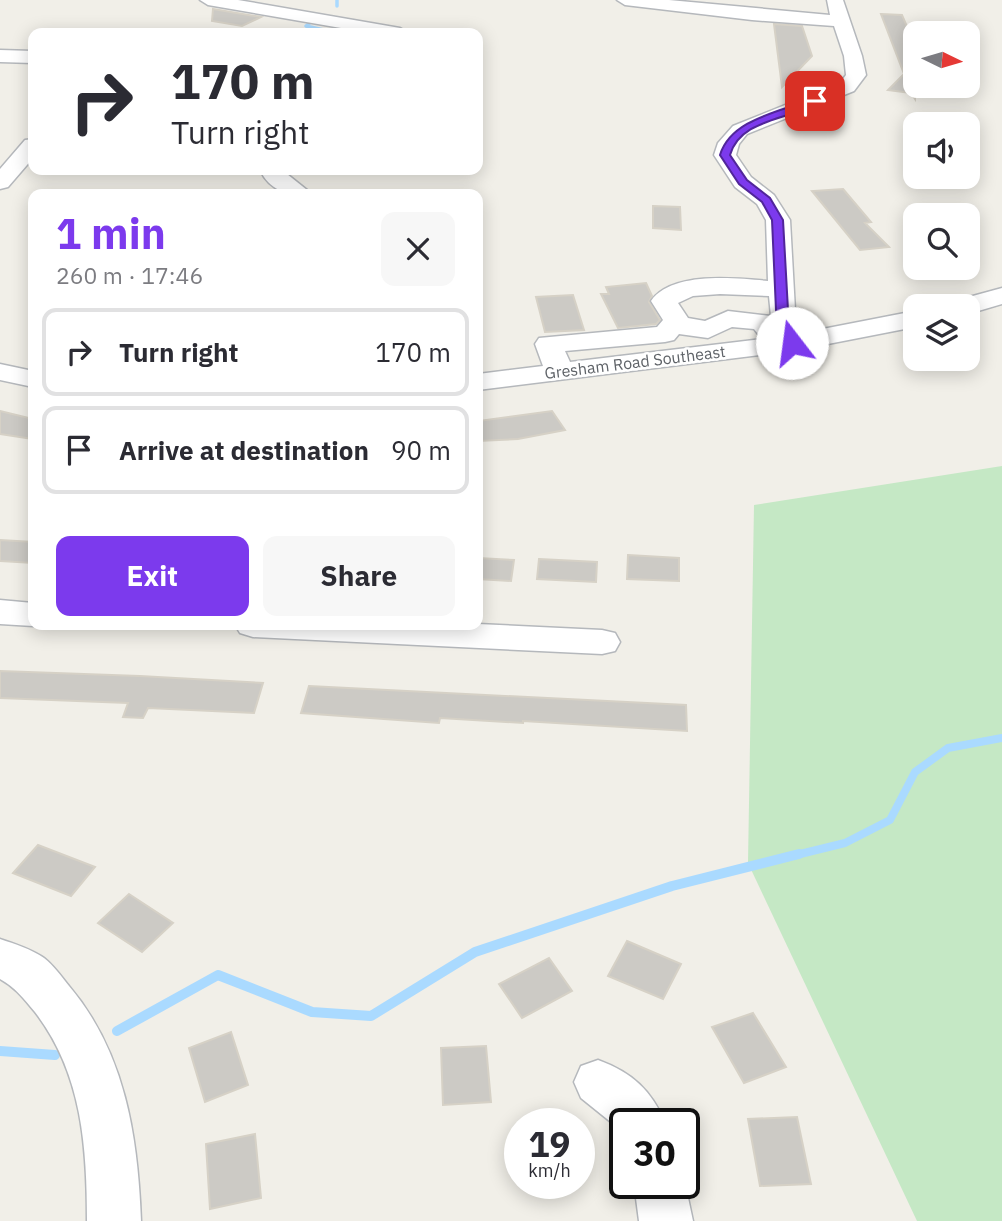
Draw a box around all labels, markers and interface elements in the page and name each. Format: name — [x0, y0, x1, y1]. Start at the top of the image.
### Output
north arrow — [903, 21, 980, 98]
map controls — [903, 21, 980, 371]
text: 170 m — [171, 49, 315, 112]
icon: right — [56, 56, 147, 147]
pin — [785, 71, 845, 131]
icon: arrive — [796, 82, 834, 120]
text: Turn right — [171, 111, 309, 153]
button: sound — [903, 112, 980, 189]
button: search — [903, 203, 980, 280]
text: 1 min — [56, 206, 166, 261]
button: close — [381, 212, 455, 286]
text: 260 m · 17:46 — [56, 260, 203, 290]
button: layers — [903, 294, 980, 371]
position arrow — [755, 306, 829, 380]
icon: right — [60, 333, 98, 371]
text: Turn right — [119, 335, 238, 369]
text: 170 m — [375, 335, 451, 369]
street label: Gresham Road Southeast — [543, 341, 727, 383]
icon: arrive — [60, 431, 98, 469]
text: Arrive at destination — [119, 433, 369, 467]
text: 90 m — [391, 433, 451, 467]
button: Exit — [56, 536, 249, 616]
button: Share — [263, 536, 455, 616]
speed limit sign: 30 — [609, 1108, 700, 1199]
text: 19 — [528, 1121, 571, 1167]
text: km/h — [528, 1159, 571, 1182]

